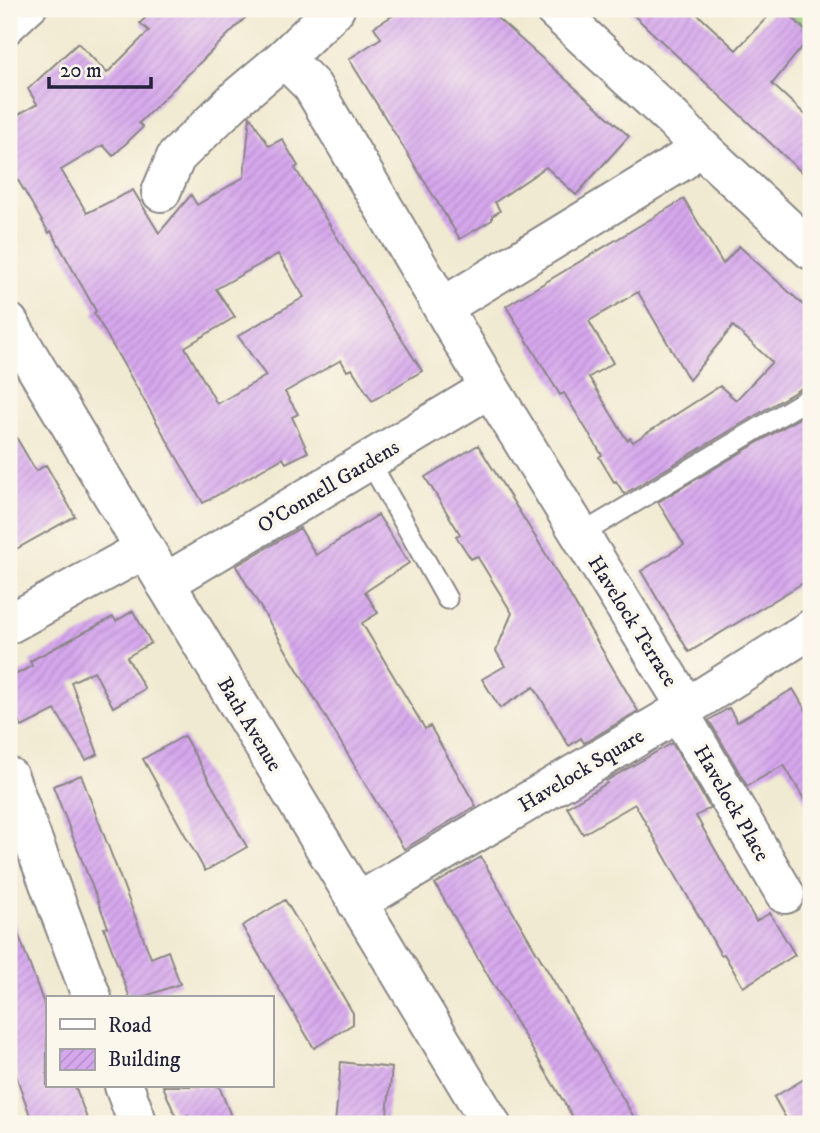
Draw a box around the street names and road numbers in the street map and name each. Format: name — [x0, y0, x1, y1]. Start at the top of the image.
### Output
street label: O'Connell Gardens — [253, 434, 404, 539]
street label: Havelock Terrace — [582, 551, 683, 692]
street label: Bath Avenue — [211, 673, 287, 776]
street label: Havelock Square — [514, 723, 649, 819]
street label: Havelock Place — [687, 741, 775, 866]

